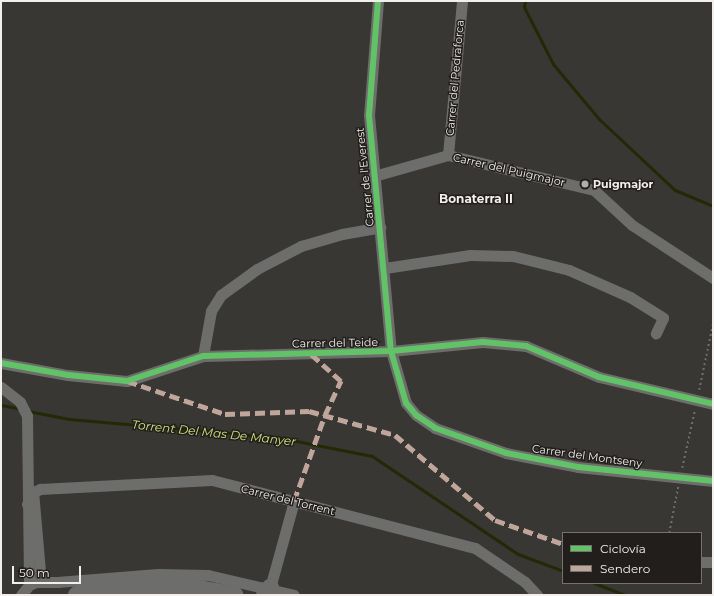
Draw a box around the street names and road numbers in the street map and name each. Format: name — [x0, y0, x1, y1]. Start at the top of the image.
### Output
street label: Carrer del Pedraforca — [443, 19, 467, 137]
street label: Carrer de l'Everest — [353, 127, 377, 227]
street label: Carrer del Puigmajor — [452, 151, 566, 189]
street label: Carrer del Teide — [292, 336, 378, 350]
street label: Carrer del Montseny — [531, 442, 643, 470]
street label: Carrer del Torrent — [240, 482, 336, 518]

